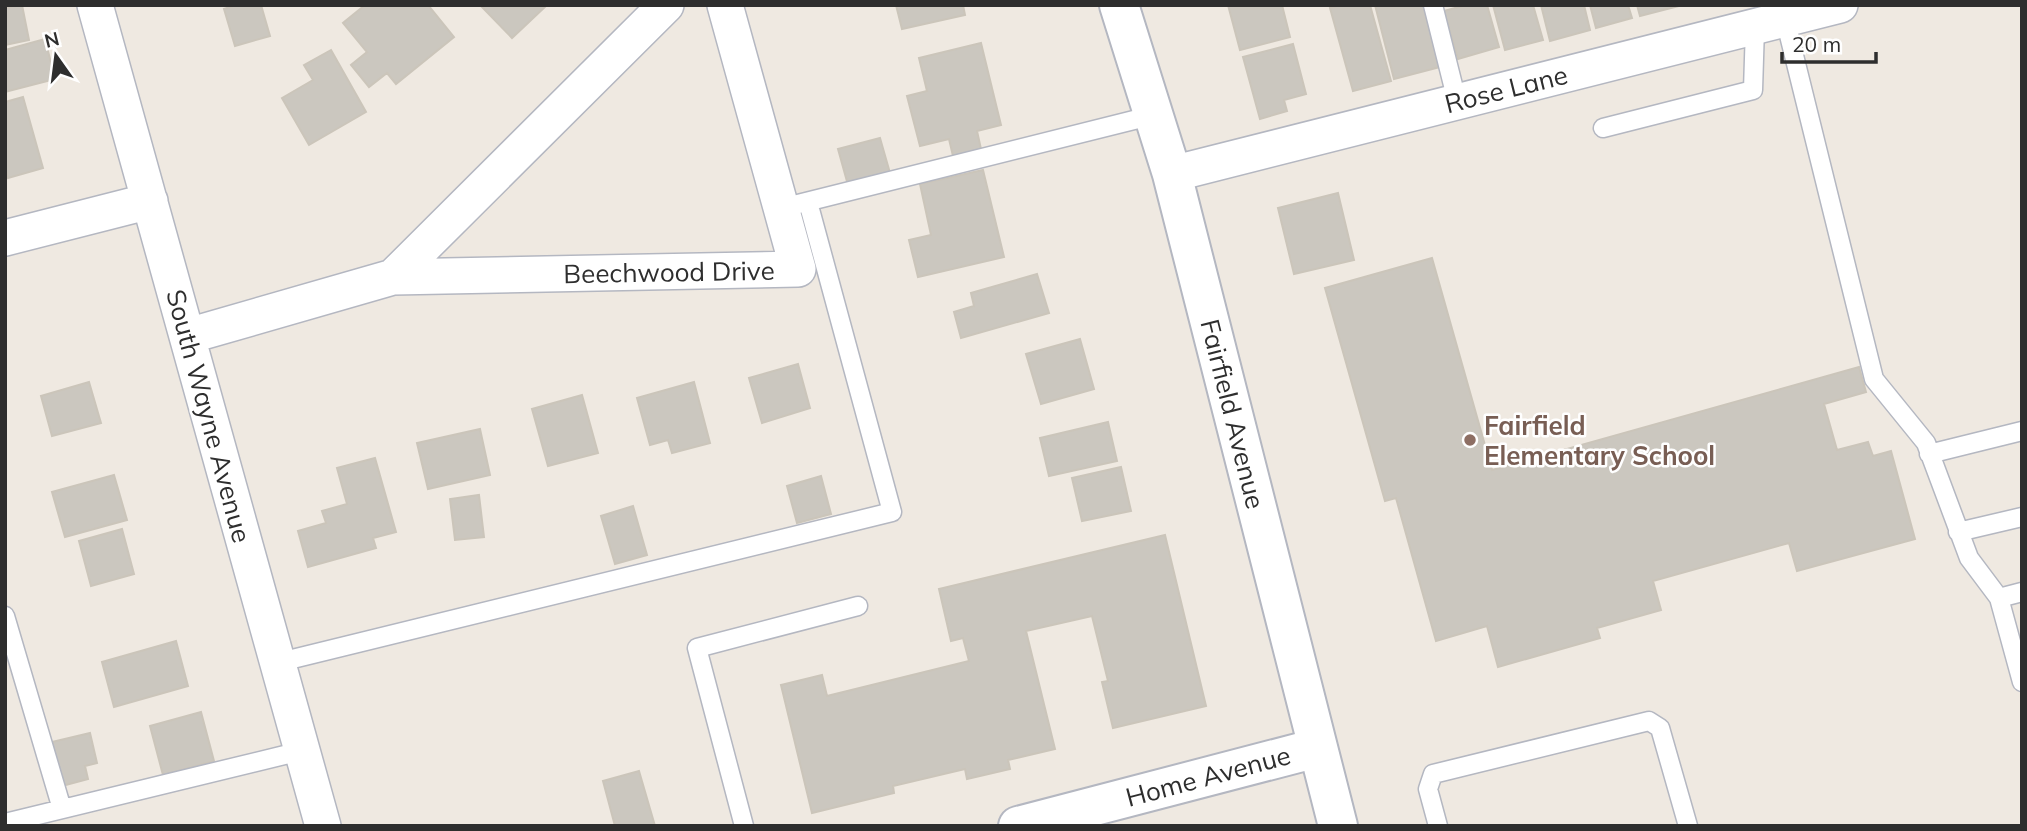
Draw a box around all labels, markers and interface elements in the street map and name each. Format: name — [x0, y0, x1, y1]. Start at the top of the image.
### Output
north arrow — [21, 21, 91, 91]
scale bar — [1782, 21, 1876, 65]
text: N — [42, 26, 62, 53]
text: 20 m — [1792, 31, 1841, 57]
street label: Rose Lane — [1441, 58, 1571, 120]
street label: Beechwood Drive — [563, 254, 775, 290]
street label: South Wayne Avenue — [159, 286, 259, 546]
street label: Fairfield Avenue — [1193, 316, 1273, 512]
place label: Fairfield Elementary School — [1484, 409, 1715, 472]
marker: Fairfield Elementary School — [1462, 432, 1478, 448]
street label: Home Avenue — [1122, 738, 1294, 814]

